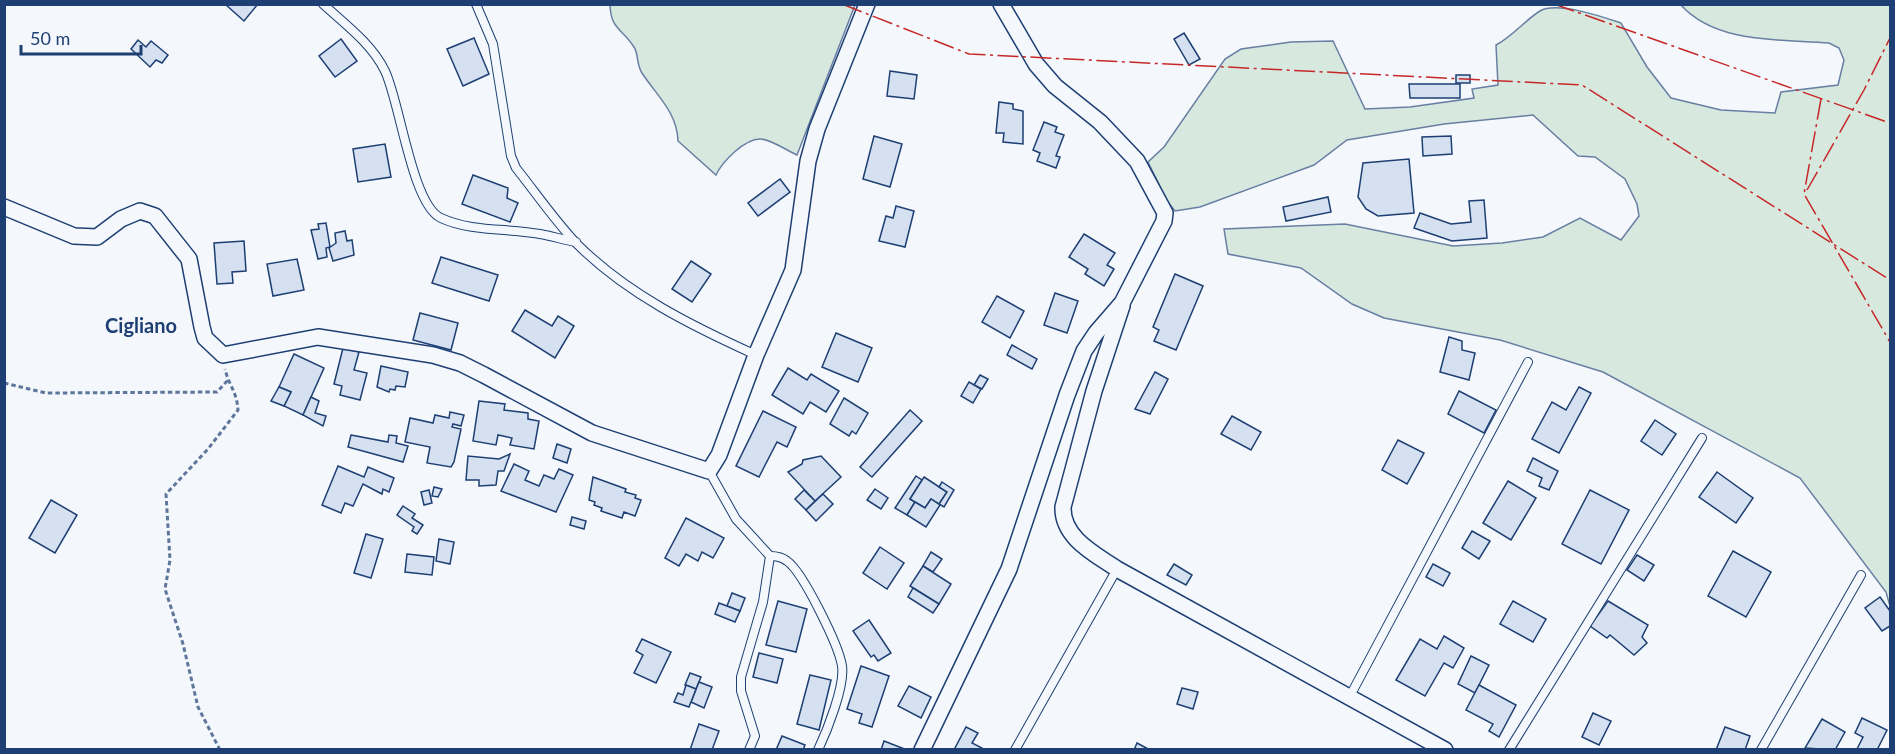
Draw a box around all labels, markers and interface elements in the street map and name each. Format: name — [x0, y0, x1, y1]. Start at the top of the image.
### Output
scale bar — [21, 18, 141, 56]
text: 50 m — [30, 27, 70, 49]
district label: Cigliano — [105, 313, 177, 337]

